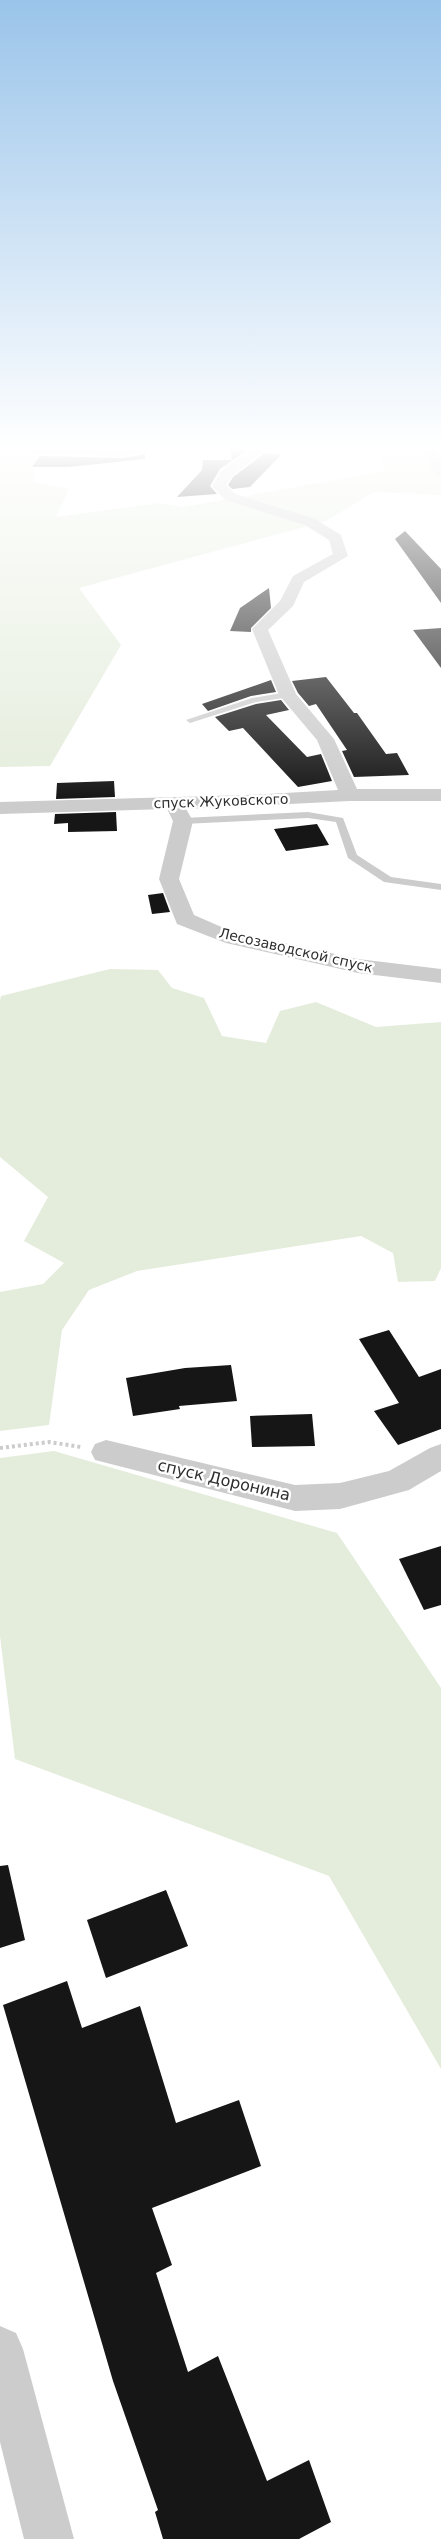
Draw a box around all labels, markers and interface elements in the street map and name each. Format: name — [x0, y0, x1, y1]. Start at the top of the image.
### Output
street label: спуск Жуковского — [153, 791, 289, 811]
street label: Лесозаводской спуск — [217, 924, 375, 976]
street label: спуск Доронина — [156, 1455, 292, 1505]

